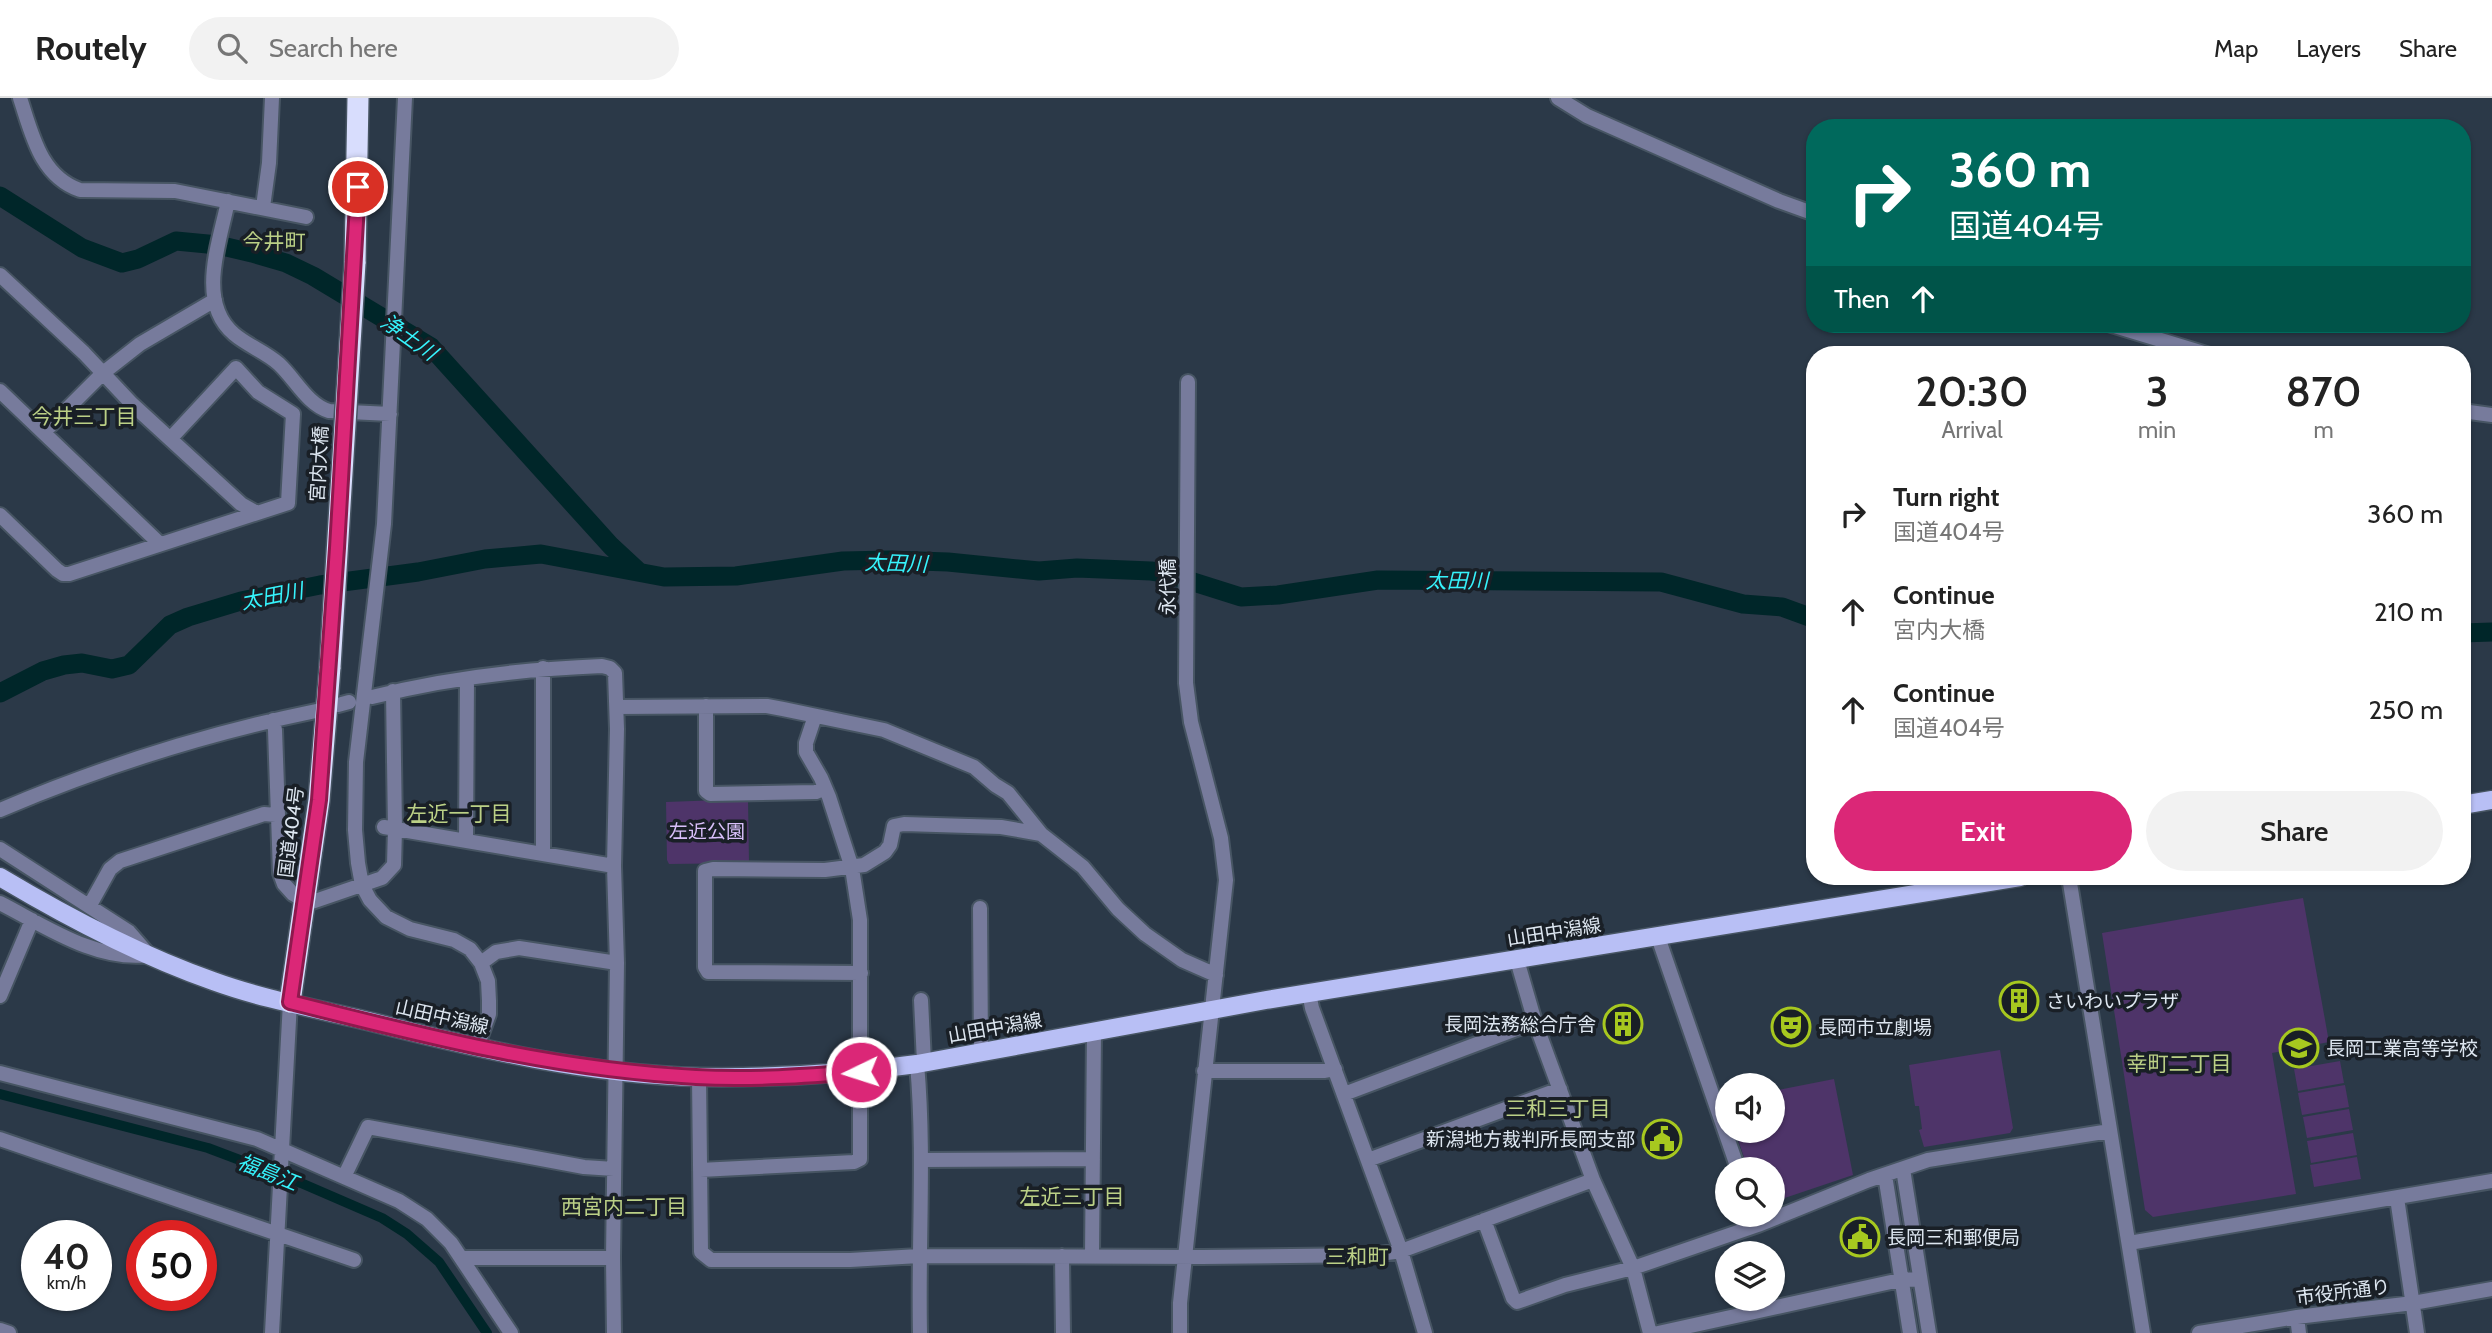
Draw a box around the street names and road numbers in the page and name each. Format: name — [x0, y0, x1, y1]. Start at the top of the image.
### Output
street label: 宮内大橋 — [306, 425, 332, 503]
street label: 永代橋 — [1156, 558, 1179, 616]
street label: 国道404号 — [274, 785, 308, 879]
street label: 山田中潟線 — [1505, 913, 1603, 951]
street label: 山田中潟線 — [393, 995, 491, 1039]
street label: 山田中潟線 — [946, 1008, 1044, 1048]
street label: 市役所通り — [2294, 1275, 2392, 1309]

